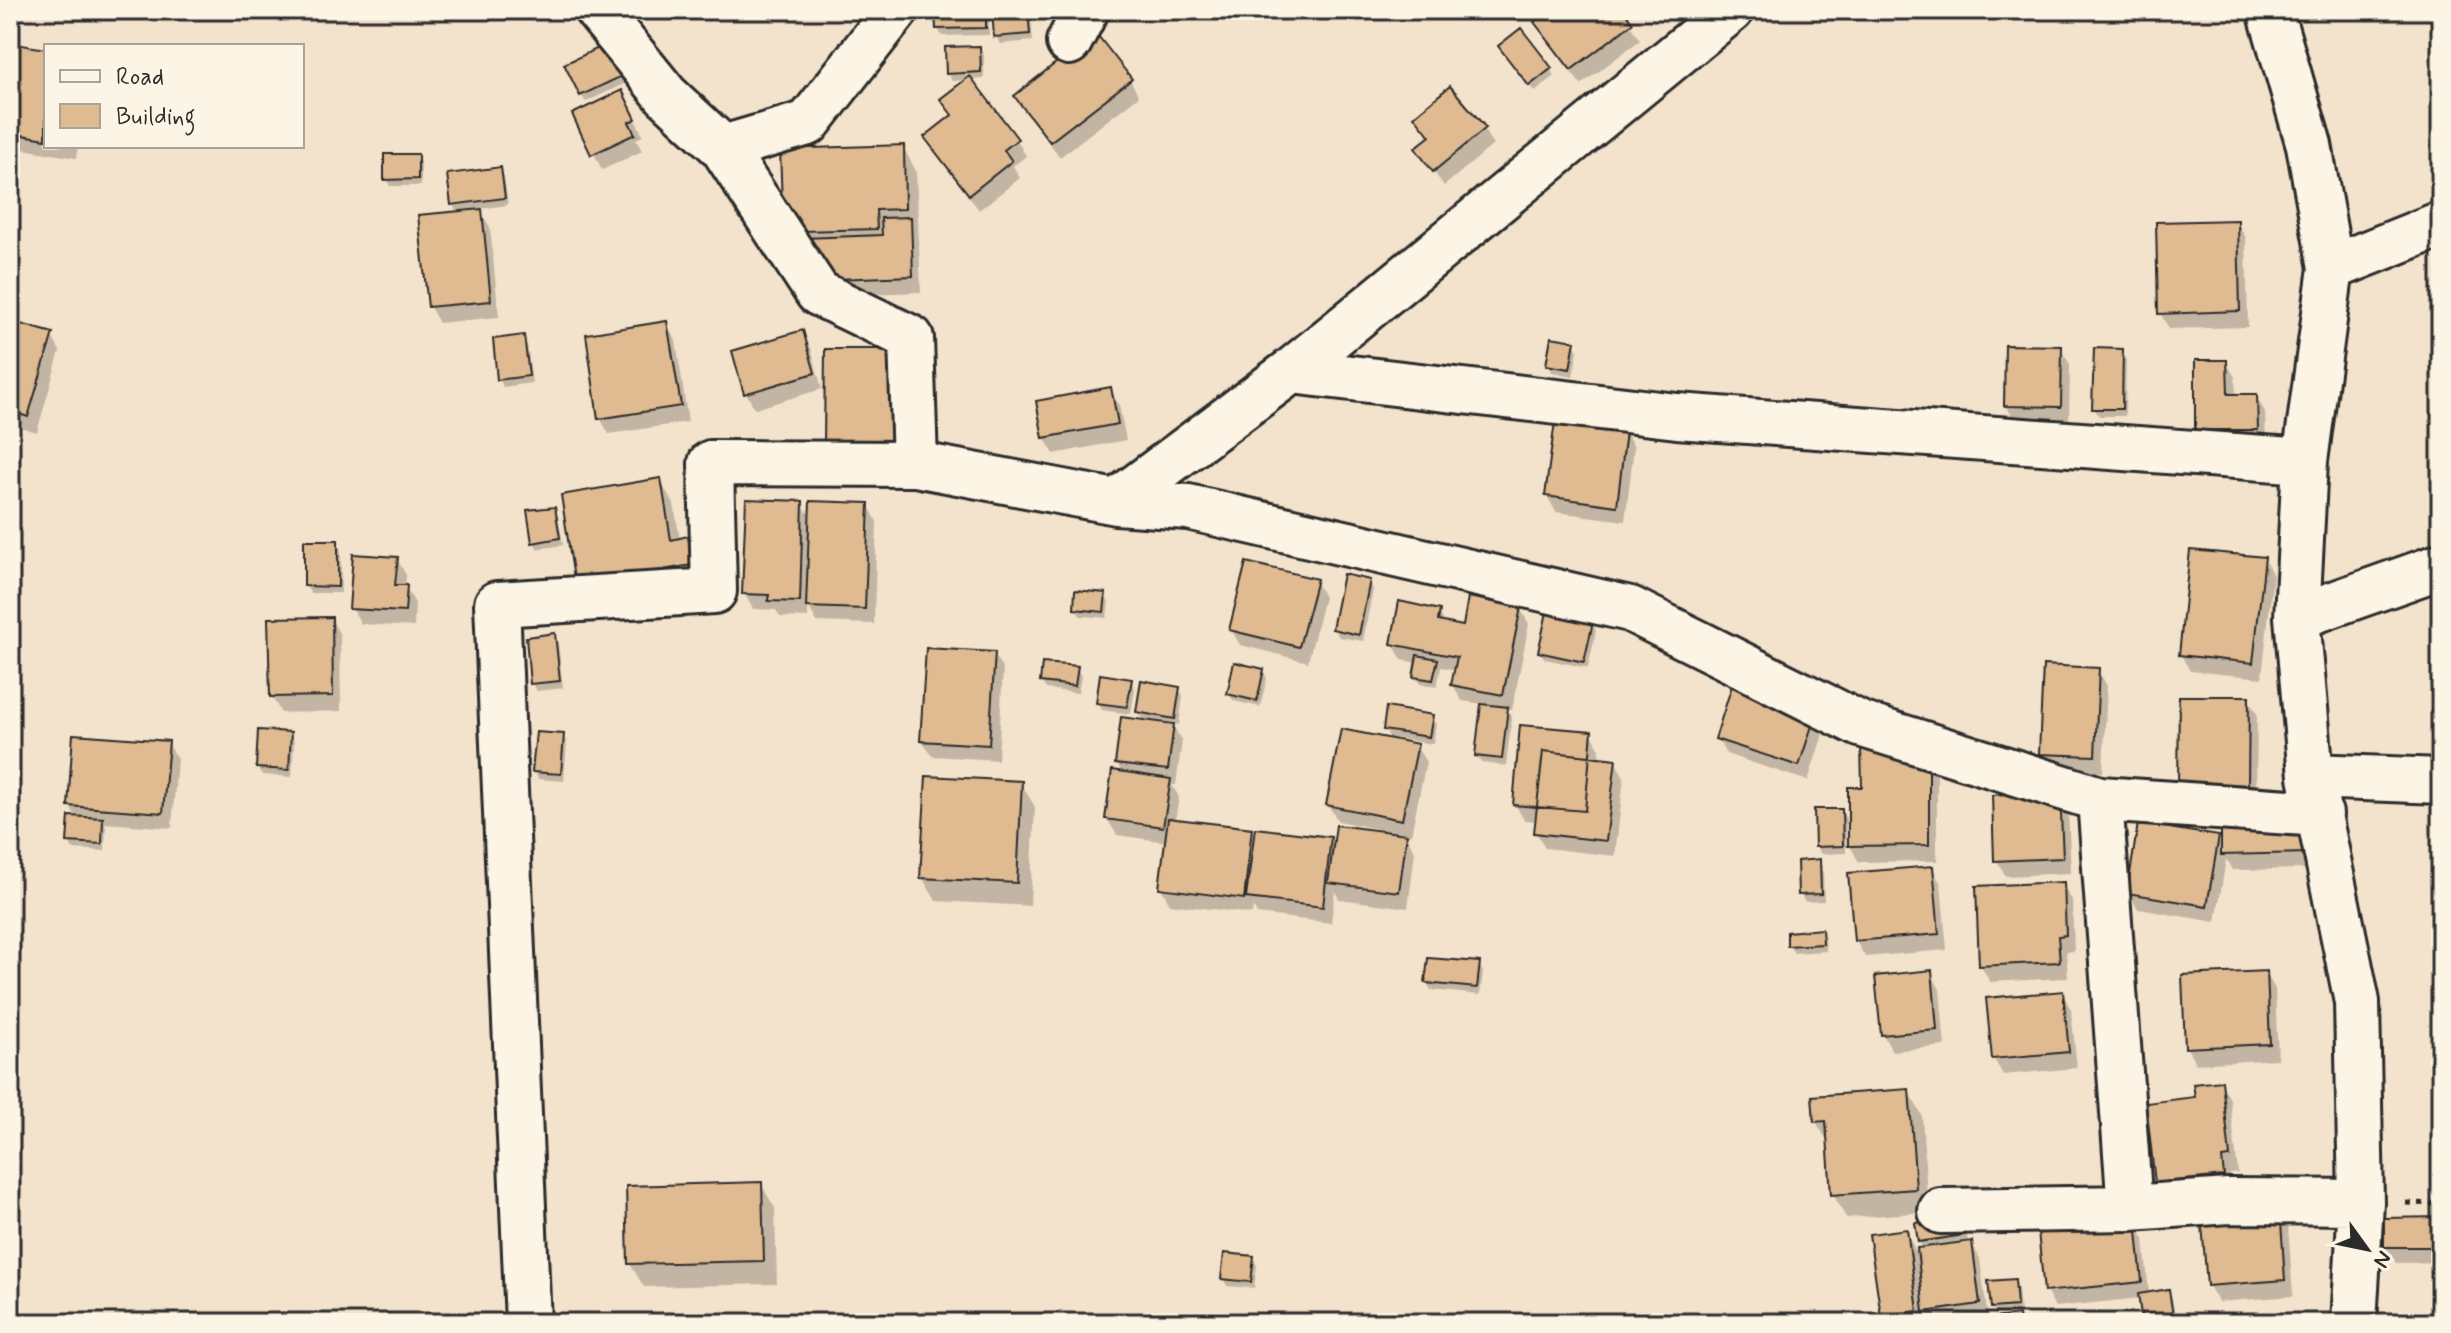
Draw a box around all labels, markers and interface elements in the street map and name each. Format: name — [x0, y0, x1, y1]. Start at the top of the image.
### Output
legend — [44, 44, 304, 148]
text: Road — [116, 62, 164, 93]
text: Building — [116, 102, 196, 136]
north arrow — [2327, 1209, 2407, 1289]
text: N — [2366, 1245, 2398, 1273]

